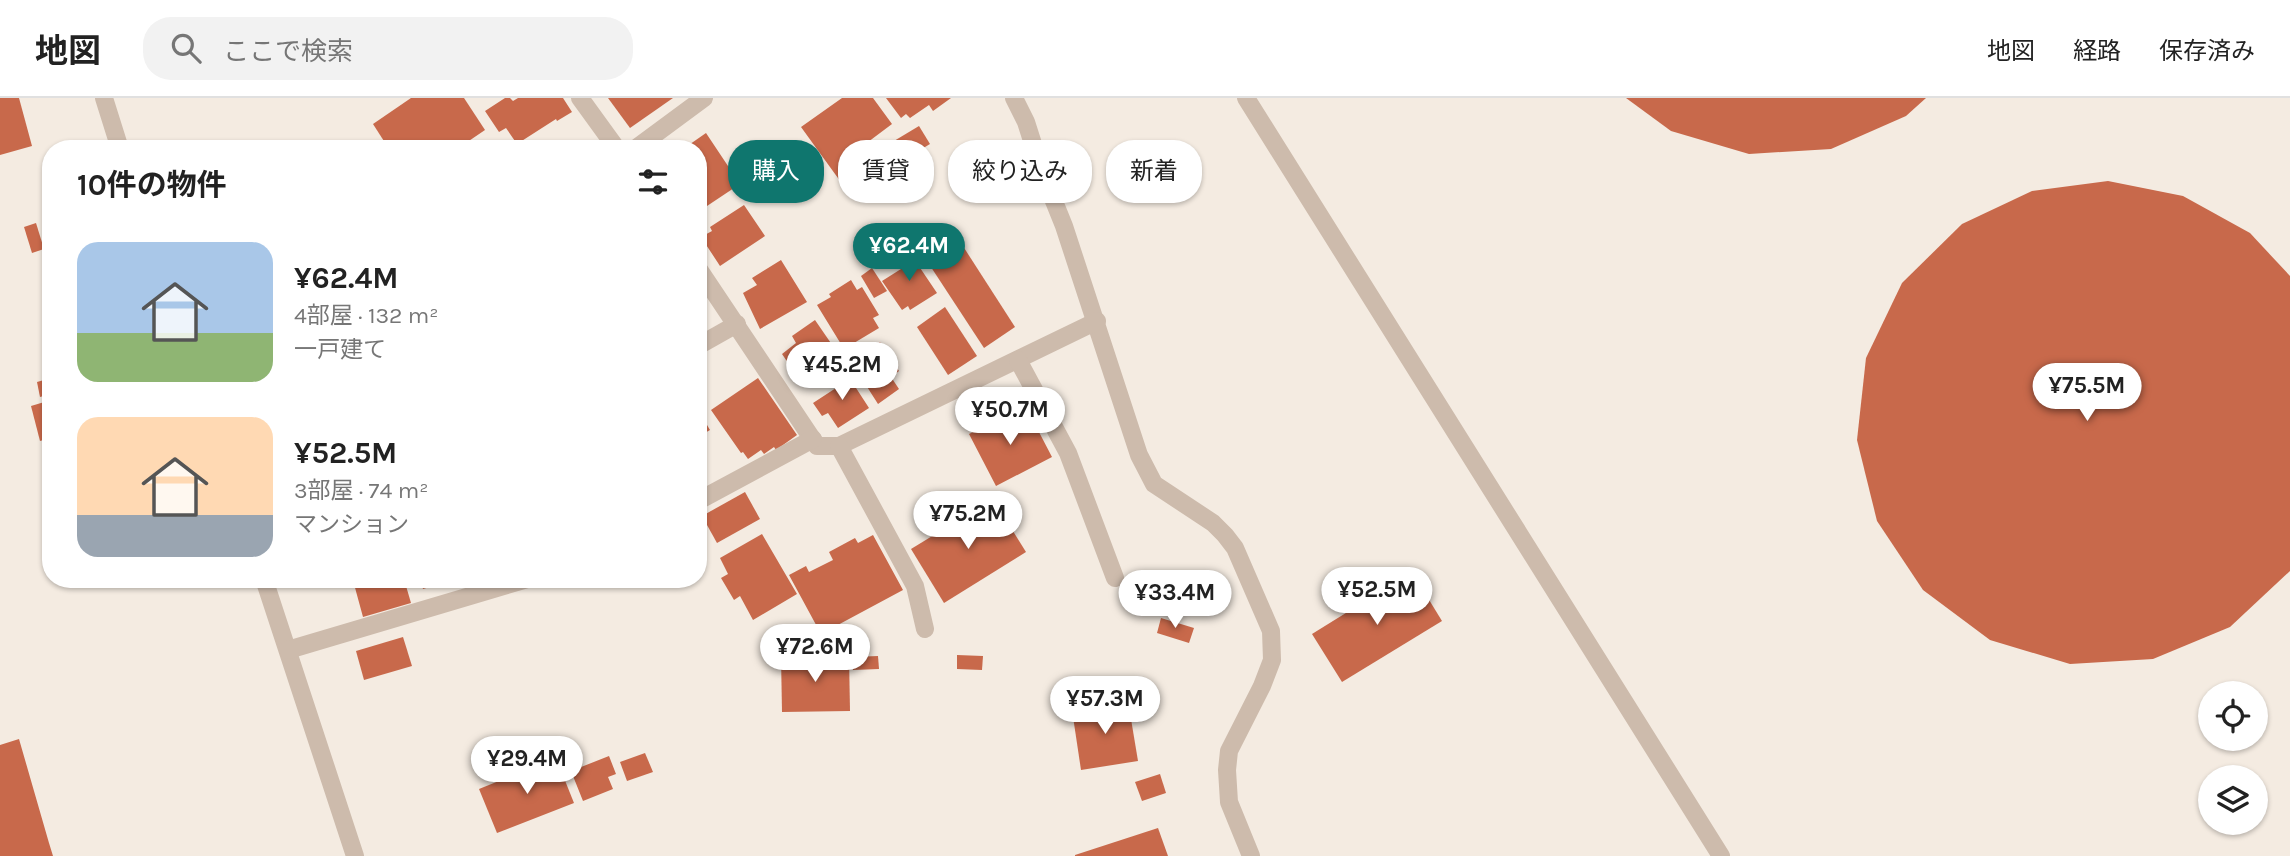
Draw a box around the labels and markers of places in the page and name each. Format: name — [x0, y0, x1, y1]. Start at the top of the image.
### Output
pin: ¥62.4M — [852, 223, 966, 283]
pin: ¥45.2M — [785, 342, 899, 402]
pin: ¥75.5M — [2030, 364, 2144, 423]
pin: ¥50.7M — [953, 388, 1067, 447]
pin: ¥75.2M — [911, 491, 1025, 551]
pin: ¥52.5M — [1320, 568, 1434, 627]
pin: ¥33.4M — [1118, 570, 1232, 630]
pin: ¥72.6M — [758, 624, 872, 684]
pin: ¥57.3M — [1048, 676, 1162, 736]
pin: ¥29.4M — [470, 736, 584, 796]

